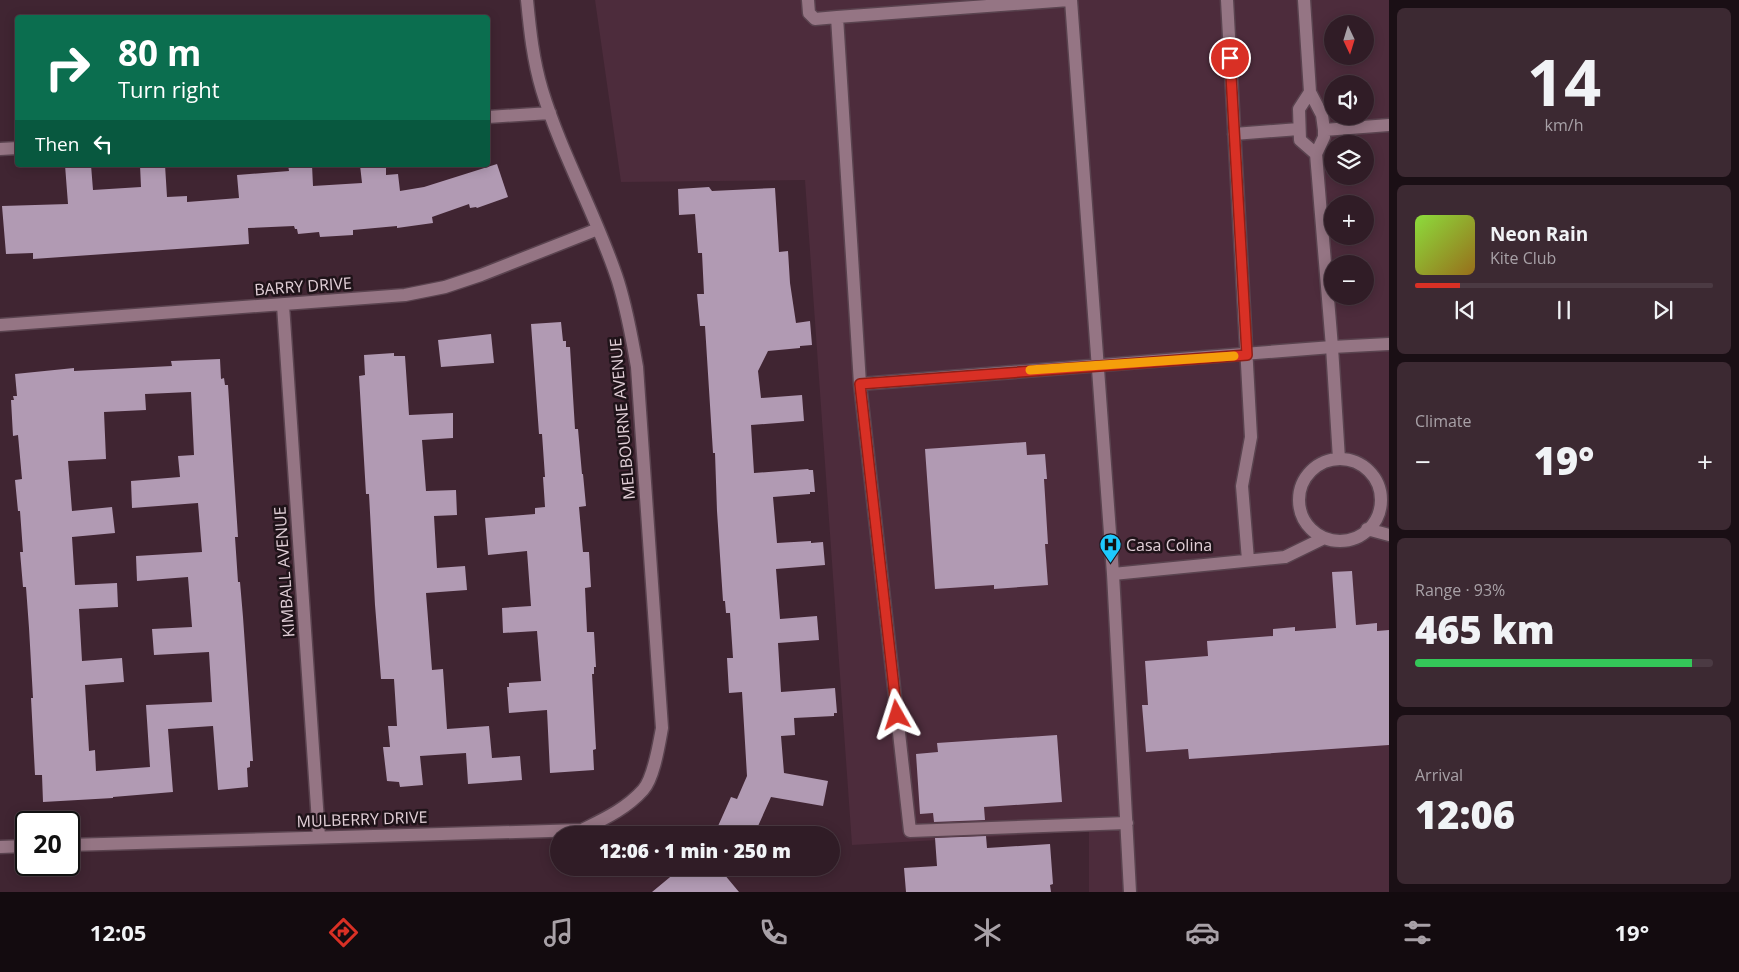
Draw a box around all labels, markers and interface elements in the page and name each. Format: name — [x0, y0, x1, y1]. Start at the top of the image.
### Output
north arrow — [1324, 15, 1374, 65]
map controls — [1324, 15, 1374, 305]
text: 80 m — [118, 29, 201, 76]
icon: right — [35, 35, 100, 100]
pin — [1209, 37, 1251, 79]
text: 14 — [1527, 37, 1601, 125]
icon: arrive — [1216, 44, 1244, 72]
text: Turn right — [118, 74, 220, 104]
button: sound — [1324, 75, 1374, 125]
text: km/h — [1545, 114, 1583, 136]
icon: left — [89, 130, 117, 158]
text: Then — [35, 131, 79, 157]
button: layers — [1324, 135, 1374, 185]
button: + — [1324, 195, 1374, 245]
text: Neon Rain — [1490, 221, 1588, 247]
text: Kite Club — [1490, 247, 1556, 269]
button: − — [1324, 255, 1374, 305]
street label: BARRY DRIVE — [254, 272, 352, 300]
icon: previous — [1451, 296, 1479, 324]
icon: pause — [1550, 296, 1578, 324]
icon: next — [1649, 296, 1677, 324]
street label: MELBOURNE AVENUE — [604, 337, 640, 501]
text: Climate — [1415, 410, 1472, 432]
text: 19° — [1534, 434, 1594, 486]
text: − — [1415, 442, 1431, 480]
text: + — [1697, 442, 1713, 480]
street label: KIMBALL AVENUE — [268, 506, 300, 638]
hospital icon: Casa Colina — [1098, 533, 1122, 564]
place label: Casa Colina — [1126, 534, 1212, 556]
text: Range · 93% — [1415, 579, 1505, 601]
text: 465 km — [1415, 603, 1555, 655]
position arrow — [870, 688, 922, 740]
text: Arrival — [1415, 764, 1463, 786]
text: 12:06 — [1415, 788, 1515, 840]
street label: MULBERRY DRIVE — [296, 806, 428, 832]
speed limit sign: 20 — [15, 811, 80, 876]
text: 12:06 · 1 min · 250 m — [599, 838, 791, 864]
icon: directions — [326, 915, 361, 950]
icon: music — [541, 915, 576, 950]
icon: phone — [756, 915, 791, 950]
icon: climate — [970, 915, 1005, 950]
icon: car — [1185, 915, 1220, 950]
icon: filters — [1400, 915, 1435, 950]
text: 12:05 — [90, 917, 146, 947]
text: 19° — [1614, 917, 1649, 947]

